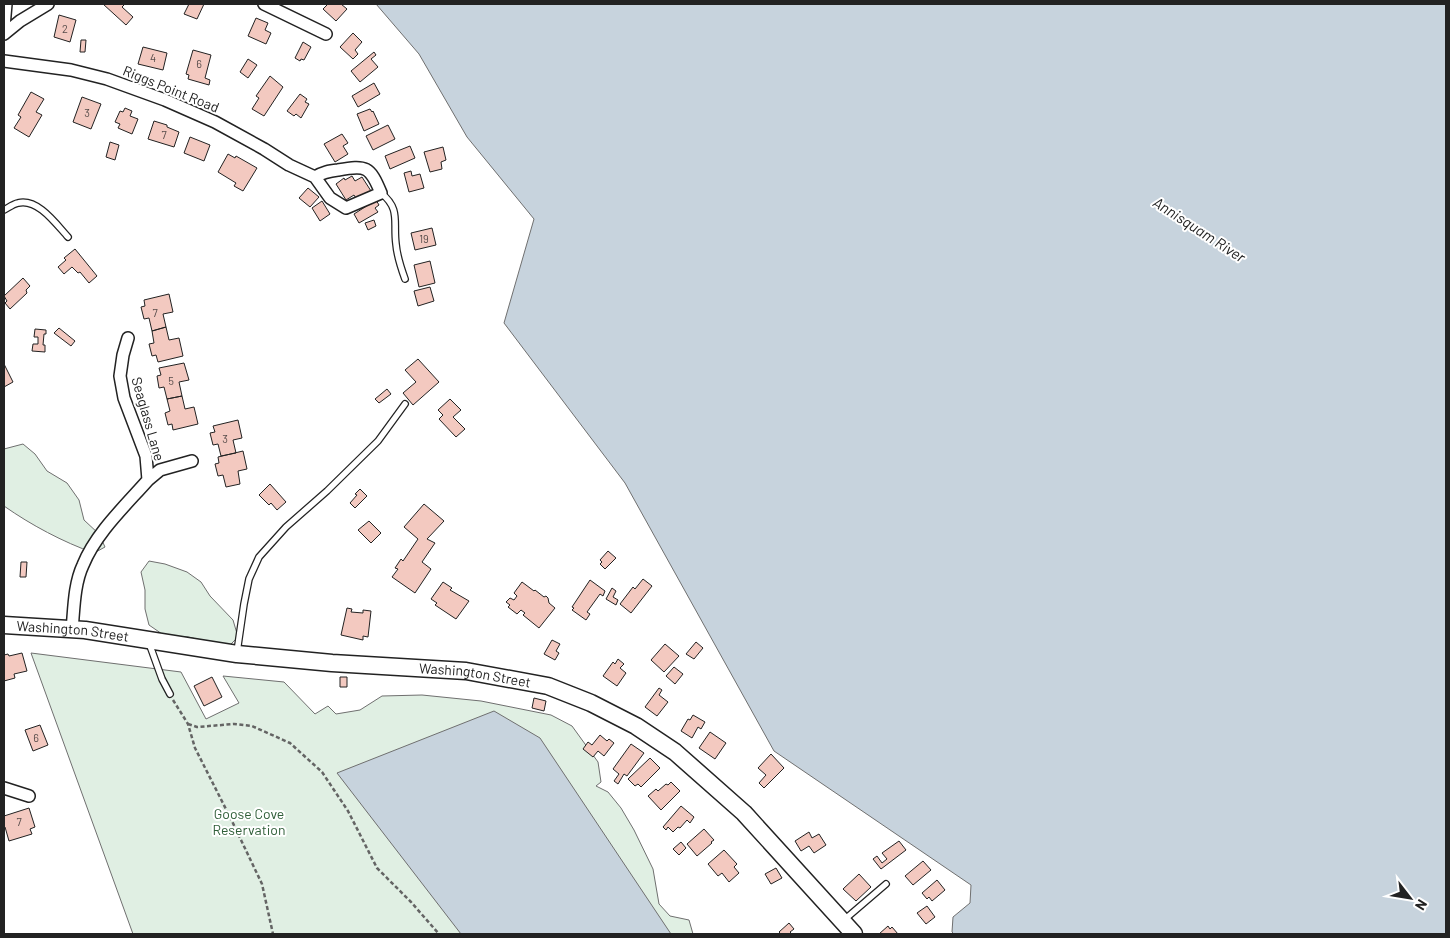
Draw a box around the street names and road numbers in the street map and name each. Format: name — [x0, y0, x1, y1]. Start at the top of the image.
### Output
street label: Riggs Point Road — [121, 62, 222, 116]
street label: Seaglass Lane — [128, 375, 169, 463]
street label: Washington Street — [16, 617, 130, 645]
street label: Washington Street — [418, 659, 532, 691]

